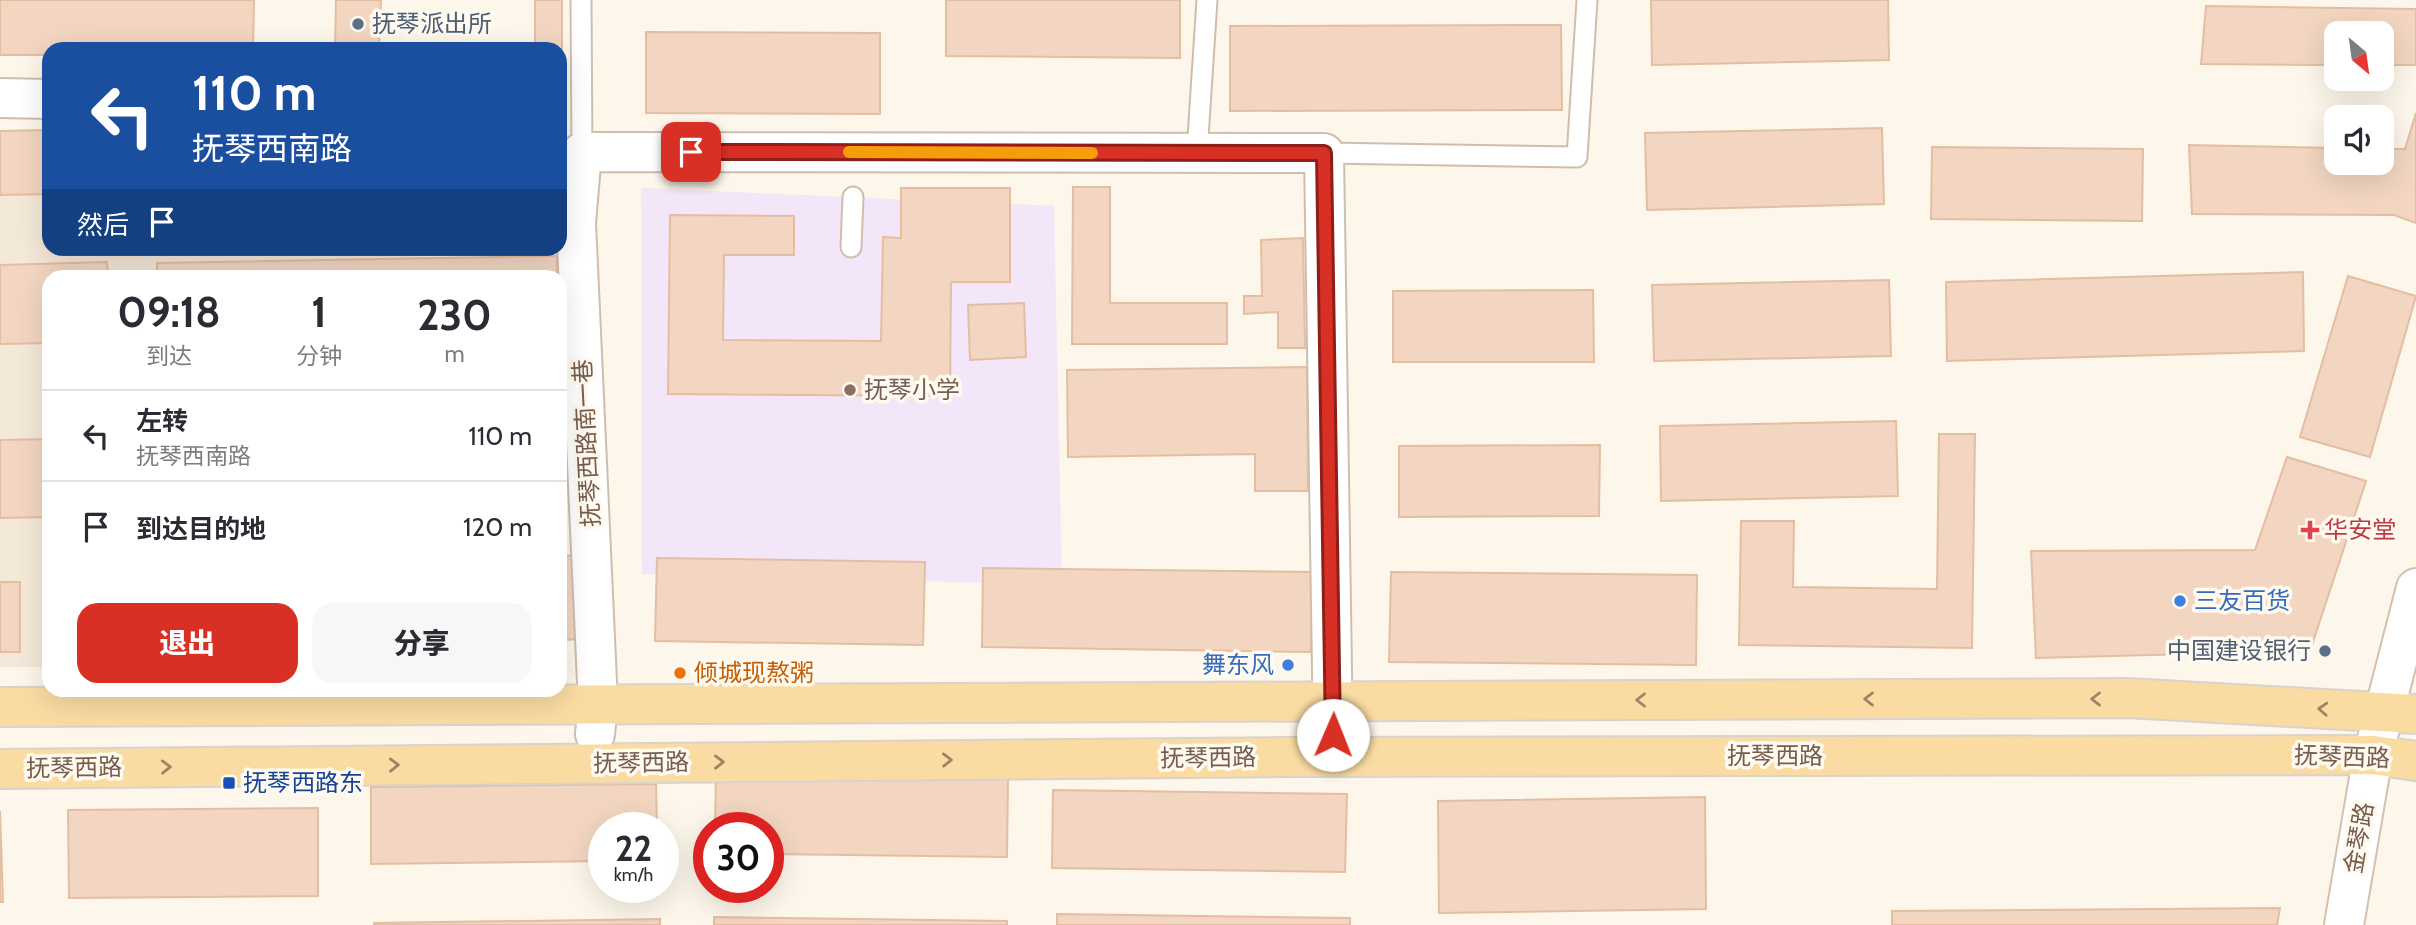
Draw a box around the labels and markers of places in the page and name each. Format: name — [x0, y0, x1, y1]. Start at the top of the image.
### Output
place label: 抚琴派出所 — [372, 9, 492, 38]
marker: 抚琴派出所 — [350, 16, 366, 32]
pin — [661, 122, 721, 182]
place label: 抚琴小学 — [864, 375, 960, 404]
marker: 抚琴小学 — [842, 382, 858, 398]
place label: 华安堂 — [2324, 515, 2396, 544]
marker: 华安堂 — [2302, 522, 2318, 538]
place label: 三友百货 — [2194, 586, 2290, 615]
marker: 三友百货 — [2172, 593, 2188, 609]
place label: 中国建设银行 — [2167, 636, 2311, 665]
marker: 中国建设银行 — [2317, 643, 2333, 659]
place label: 舞东风 — [1202, 650, 1274, 679]
marker: 舞东风 — [1280, 657, 1296, 673]
place label: 倾城现熬粥 — [694, 658, 814, 687]
marker: 倾城现熬粥 — [672, 665, 688, 681]
place label: 抚琴西路东 — [243, 768, 363, 797]
marker: 抚琴西路东 — [221, 775, 237, 791]

